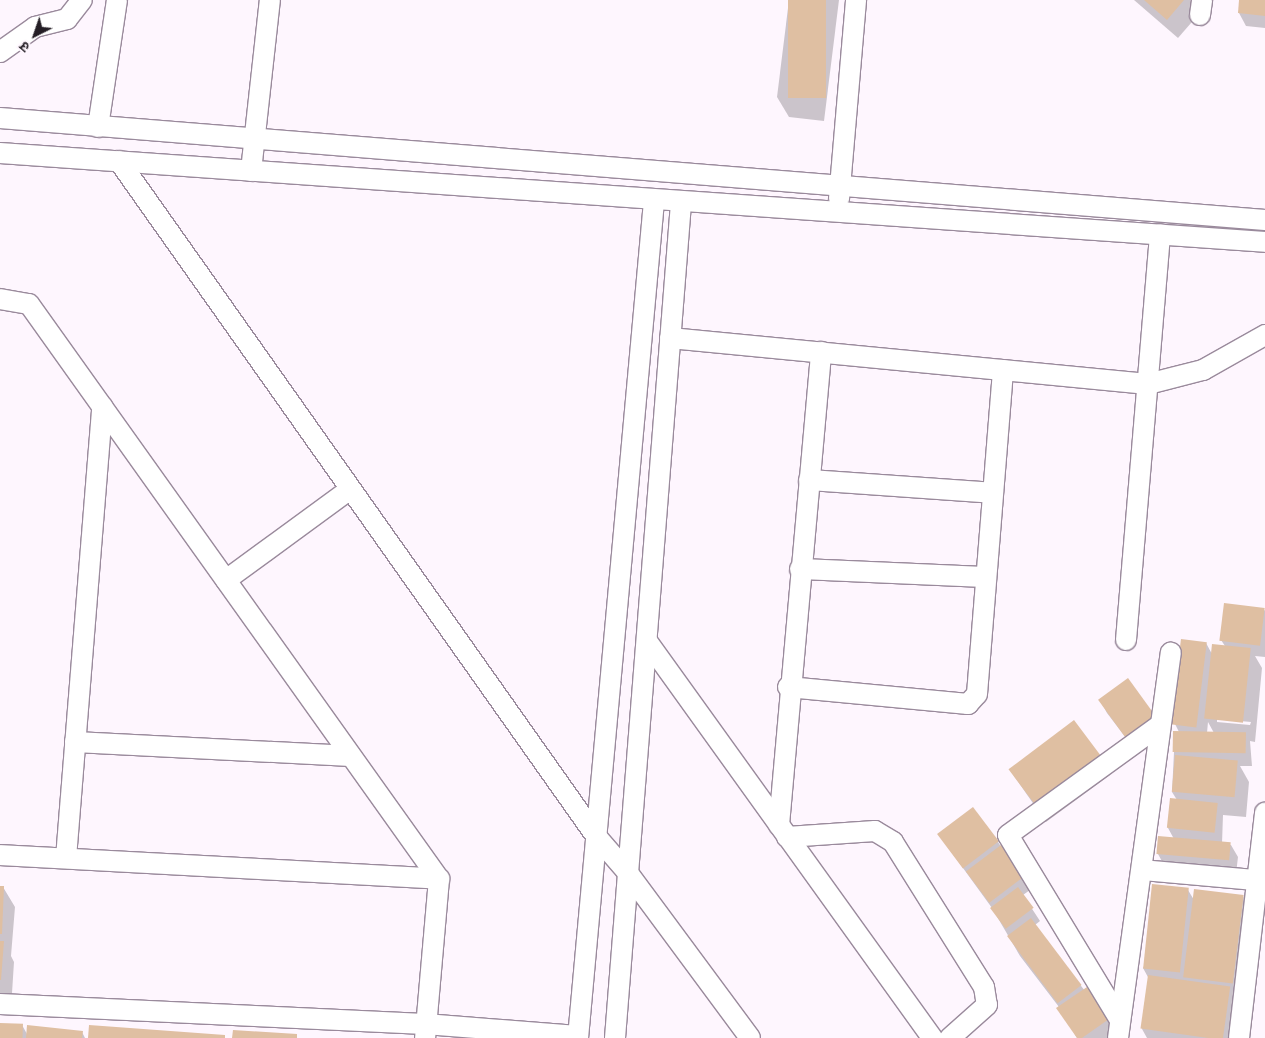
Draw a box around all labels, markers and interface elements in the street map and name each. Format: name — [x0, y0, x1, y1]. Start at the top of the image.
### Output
north arrow — [10, 10, 60, 60]
text: उ — [16, 38, 34, 56]

